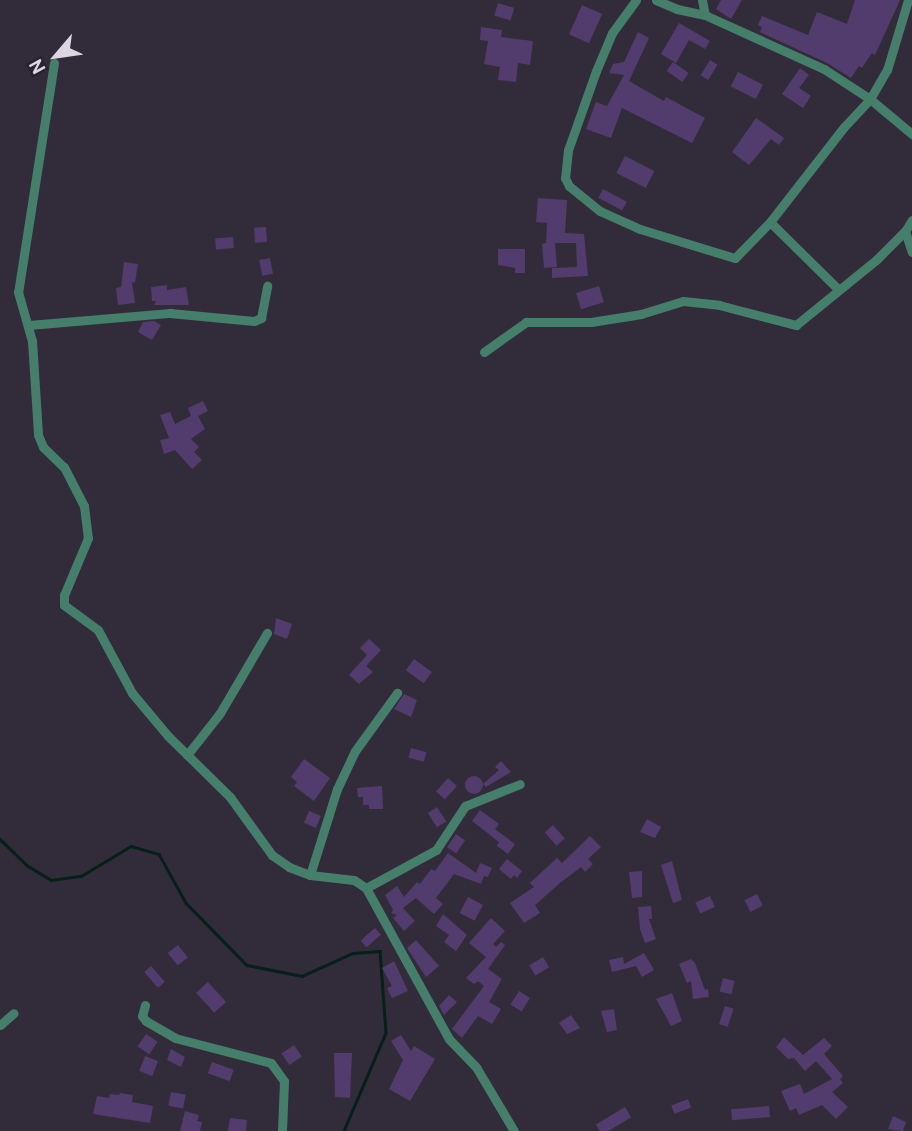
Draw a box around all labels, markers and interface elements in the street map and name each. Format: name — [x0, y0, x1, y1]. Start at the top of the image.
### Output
north arrow — [21, 21, 91, 91]
text: N — [24, 55, 51, 78]

